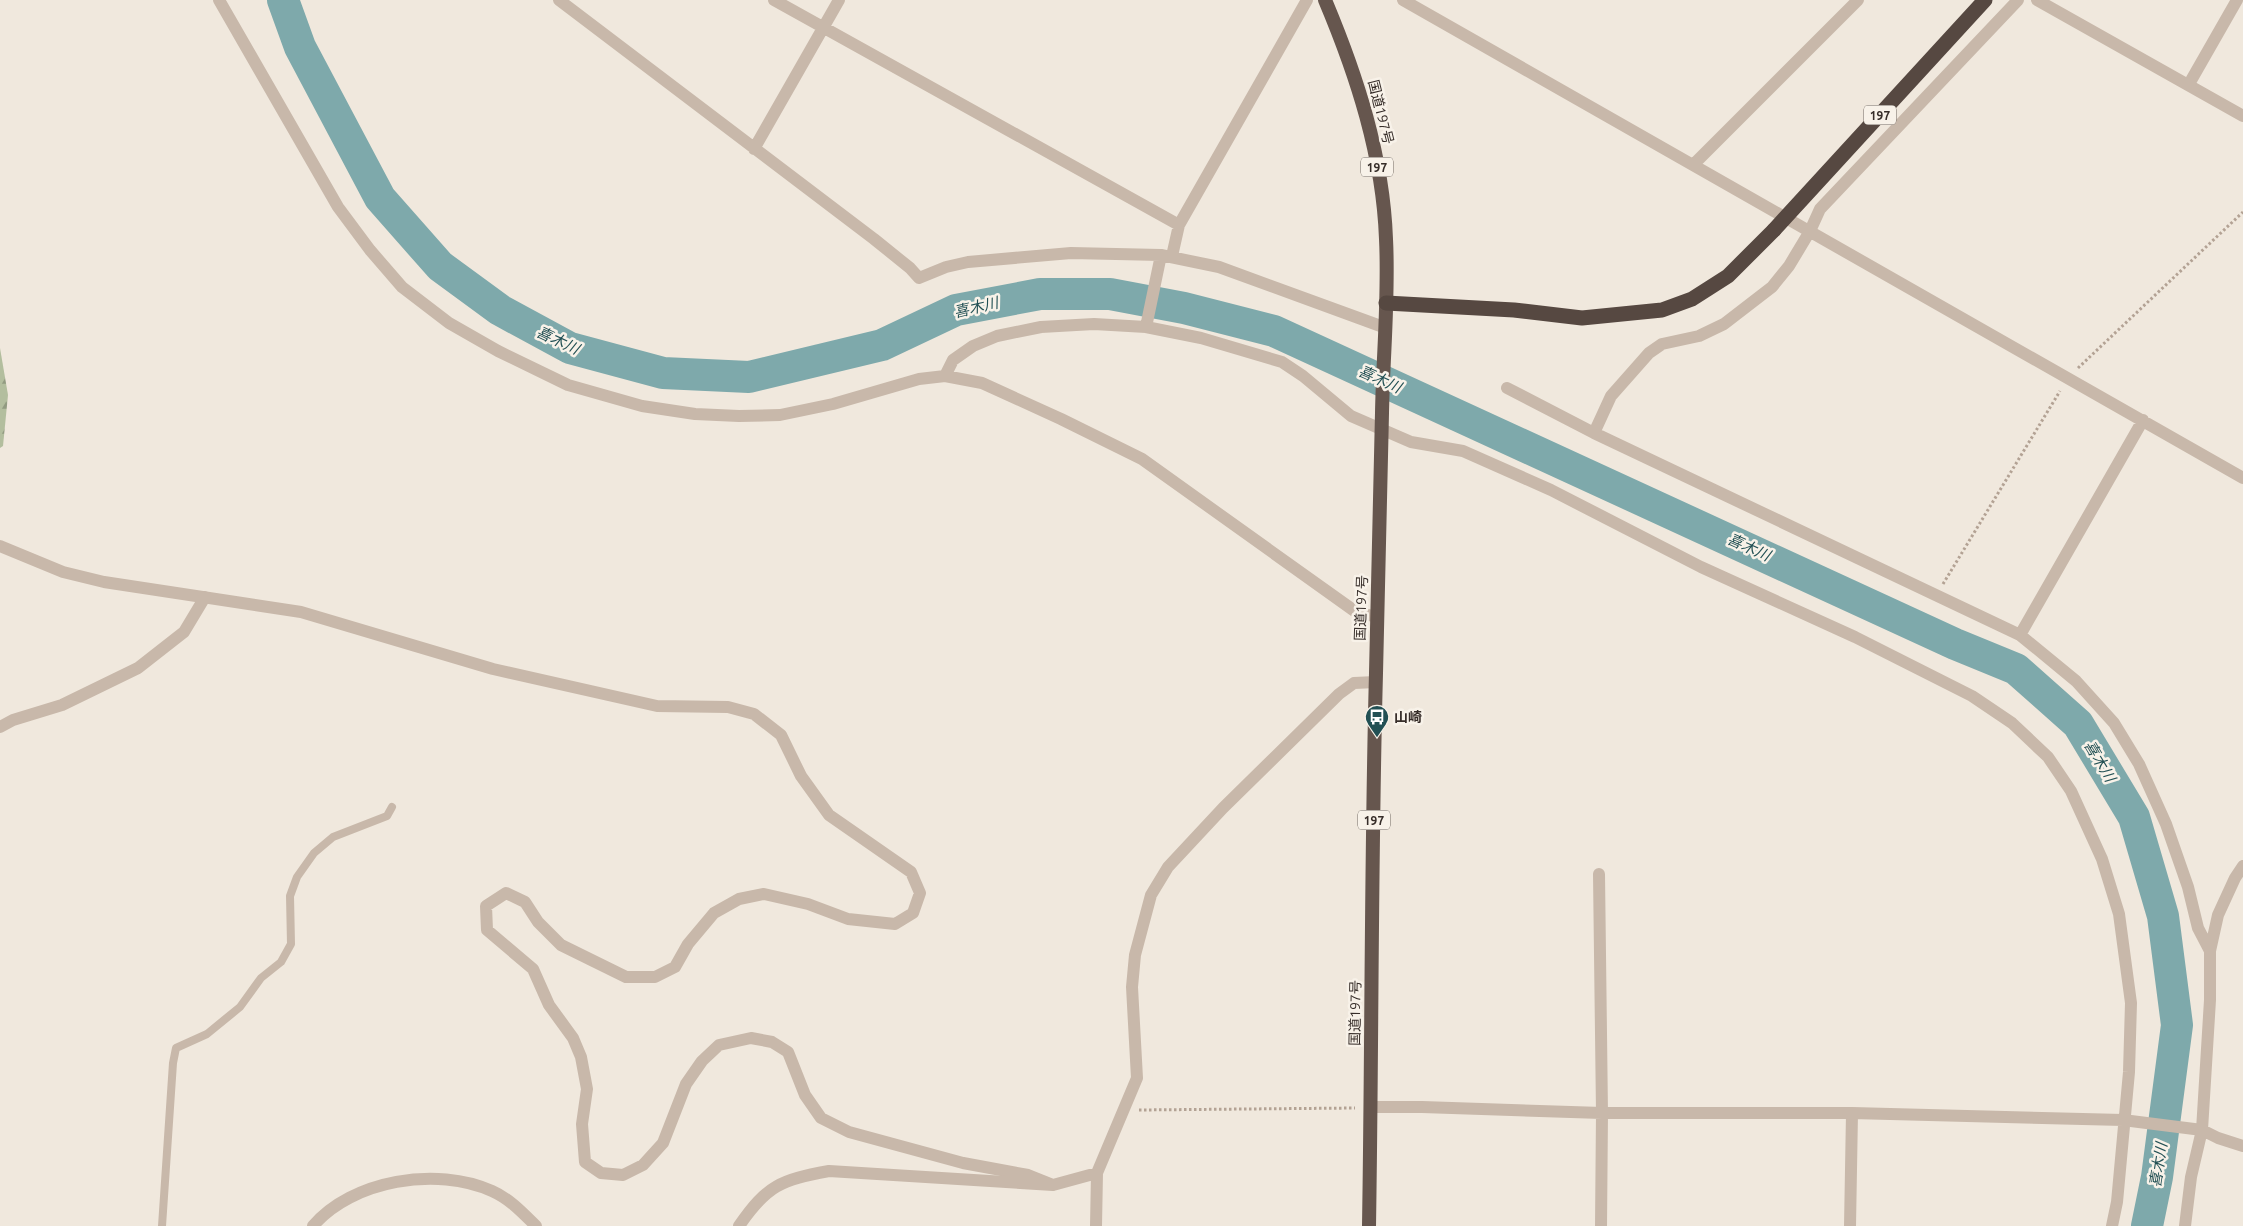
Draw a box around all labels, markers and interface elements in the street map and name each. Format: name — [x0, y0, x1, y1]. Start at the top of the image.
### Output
street label: 国道197号 — [1365, 78, 1397, 146]
road number: 197 — [1864, 106, 1896, 124]
road number: 197 — [1361, 158, 1393, 176]
water label: 喜木川 — [952, 293, 1002, 320]
water label: 喜木川 — [534, 323, 584, 358]
water label: 喜木川 — [1356, 362, 1406, 397]
water label: 喜木川 — [1725, 530, 1775, 565]
street label: 国道197号 — [1352, 575, 1370, 641]
bus stop icon: 山崎 — [1364, 704, 1390, 738]
place label: 山崎 — [1394, 709, 1422, 725]
water label: 喜木川 — [2081, 737, 2120, 786]
road number: 197 — [1358, 810, 1390, 830]
street label: 国道197号 — [1346, 980, 1364, 1046]
water label: 喜木川 — [2146, 1139, 2170, 1189]

